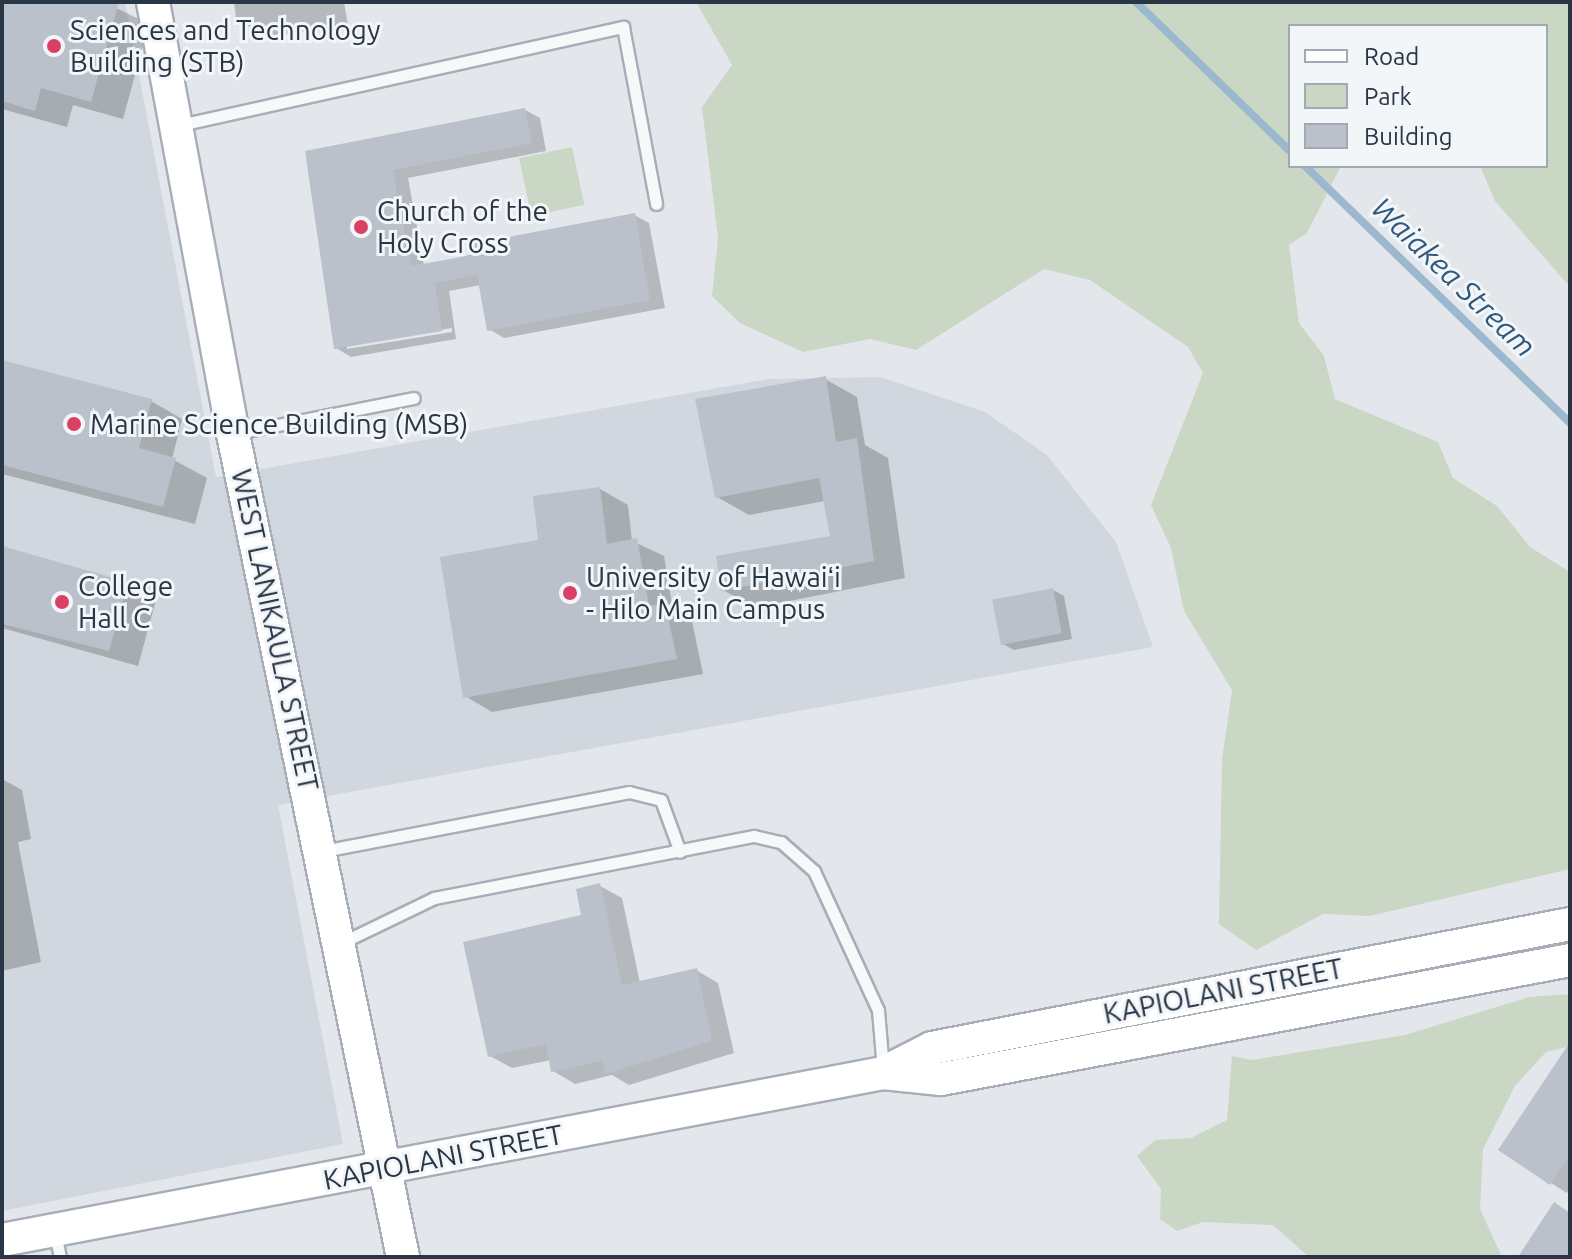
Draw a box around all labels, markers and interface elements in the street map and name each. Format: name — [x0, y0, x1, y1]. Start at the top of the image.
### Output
place label: Sciences and Technology Building (STB) — [70, 13, 380, 79]
legend — [1288, 24, 1548, 168]
marker: Sciences and Technology Building (STB) — [45, 37, 63, 55]
text: Road — [1364, 43, 1419, 70]
text: Park — [1364, 83, 1412, 110]
text: Building — [1364, 123, 1452, 150]
water label: Waiakea Stream — [1365, 190, 1543, 364]
place label: Church of the Holy Cross — [377, 194, 548, 260]
marker: Church of the Holy Cross — [352, 218, 370, 236]
place label: Marine Science Building (MSB) — [90, 407, 468, 441]
marker: Marine Science Building (MSB) — [65, 415, 83, 433]
street label: WEST LANIKAULA STREET — [224, 466, 326, 794]
place label: University of Hawaiʻi - Hilo Main Campus — [586, 560, 841, 626]
place label: College Hall C — [78, 569, 173, 635]
marker: University of Hawaiʻi - Hilo Main Campus — [561, 584, 579, 602]
marker: College Hall C — [53, 593, 71, 611]
street label: KAPIOLANI STREET — [1100, 951, 1346, 1031]
street label: KAPIOLANI STREET — [320, 1117, 566, 1197]

